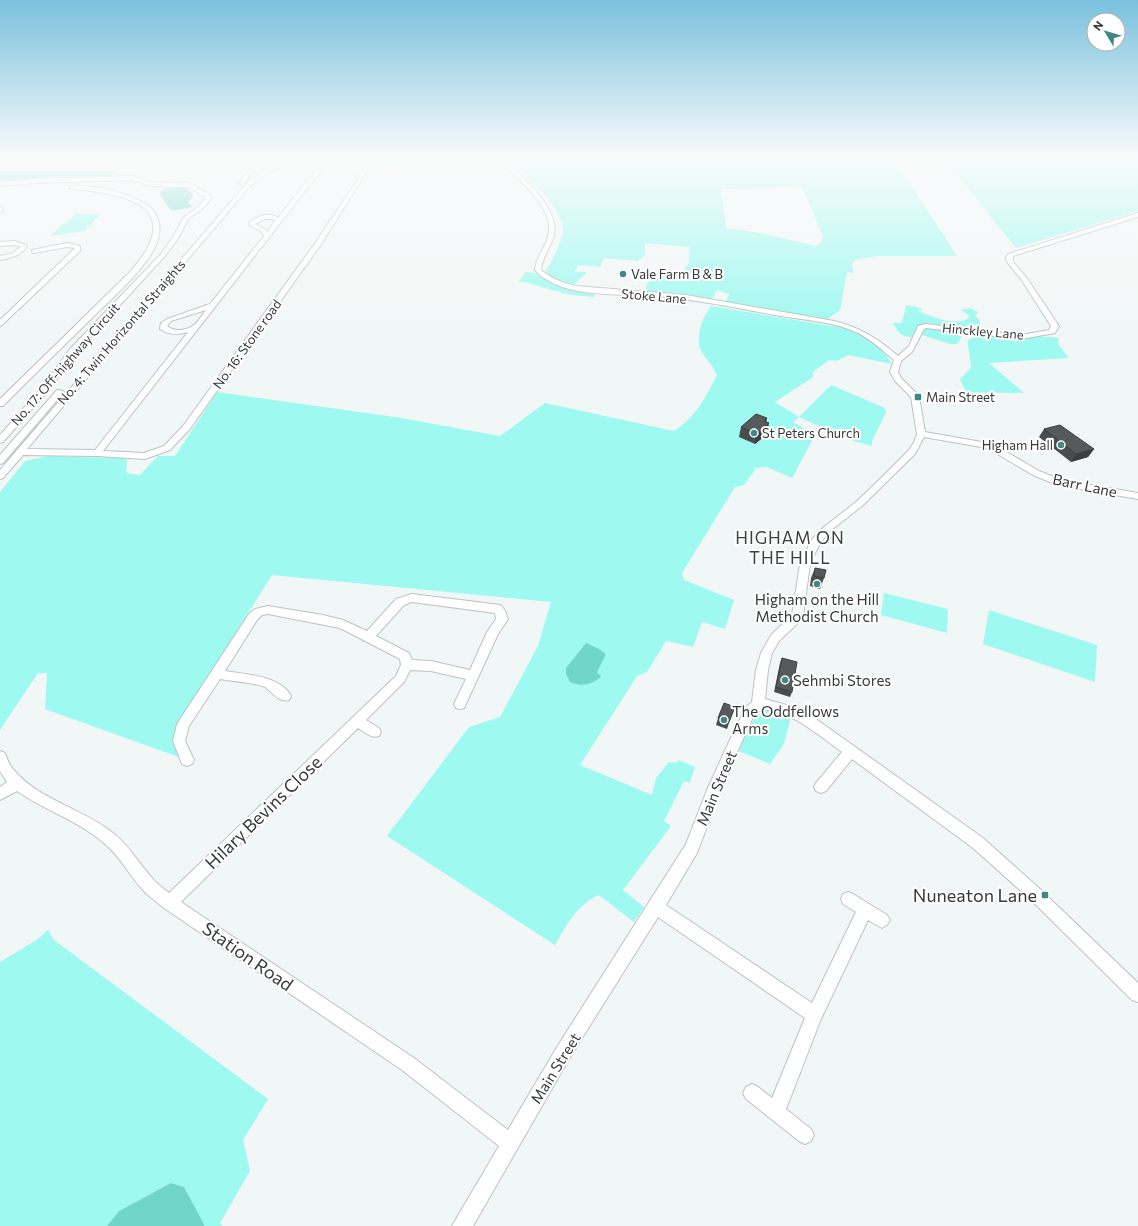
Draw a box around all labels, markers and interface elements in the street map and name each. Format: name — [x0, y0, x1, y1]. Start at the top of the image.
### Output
north arrow — [1086, 12, 1126, 52]
text: N — [1090, 18, 1105, 33]
street label: No. 4: Twin Horizontal Straights — [54, 256, 188, 408]
place label: Vale Farm B & B — [631, 266, 723, 282]
marker: Vale Farm B & B — [618, 269, 628, 279]
street label: Stoke Lane — [621, 285, 687, 307]
street label: No. 16: Stone road — [209, 296, 285, 392]
street label: No. 17: Off-highway Circuit — [7, 299, 123, 429]
street label: Hinckley Lane — [942, 319, 1025, 343]
place label: Main Street — [926, 389, 995, 405]
marker: Main Street — [913, 392, 923, 402]
place label: St Peters Church — [762, 425, 860, 441]
marker: St Peters Church — [749, 428, 759, 438]
place label: Higham Hall — [982, 437, 1053, 453]
marker: Higham Hall — [1056, 440, 1066, 450]
street label: Barr Lane — [1051, 469, 1119, 501]
district label: HIGHAM ON THE HILL — [735, 527, 845, 568]
marker: Higham on the Hill Methodist Church — [812, 579, 822, 589]
place label: Higham on the Hill Methodist Church — [755, 590, 879, 625]
place label: Sehmbi Stores — [793, 671, 891, 689]
marker: Sehmbi Stores — [780, 675, 790, 685]
place label: The Oddfellows Arms — [732, 702, 839, 737]
marker: The Oddfellows Arms — [719, 715, 729, 725]
street label: Main Street — [692, 748, 740, 828]
street label: Hilary Bevins Close — [200, 751, 326, 873]
place label: Nuneaton Lane — [913, 884, 1037, 906]
marker: Nuneaton Lane — [1040, 890, 1050, 900]
street label: Station Road — [198, 917, 298, 995]
street label: Main Street — [526, 1029, 584, 1107]

